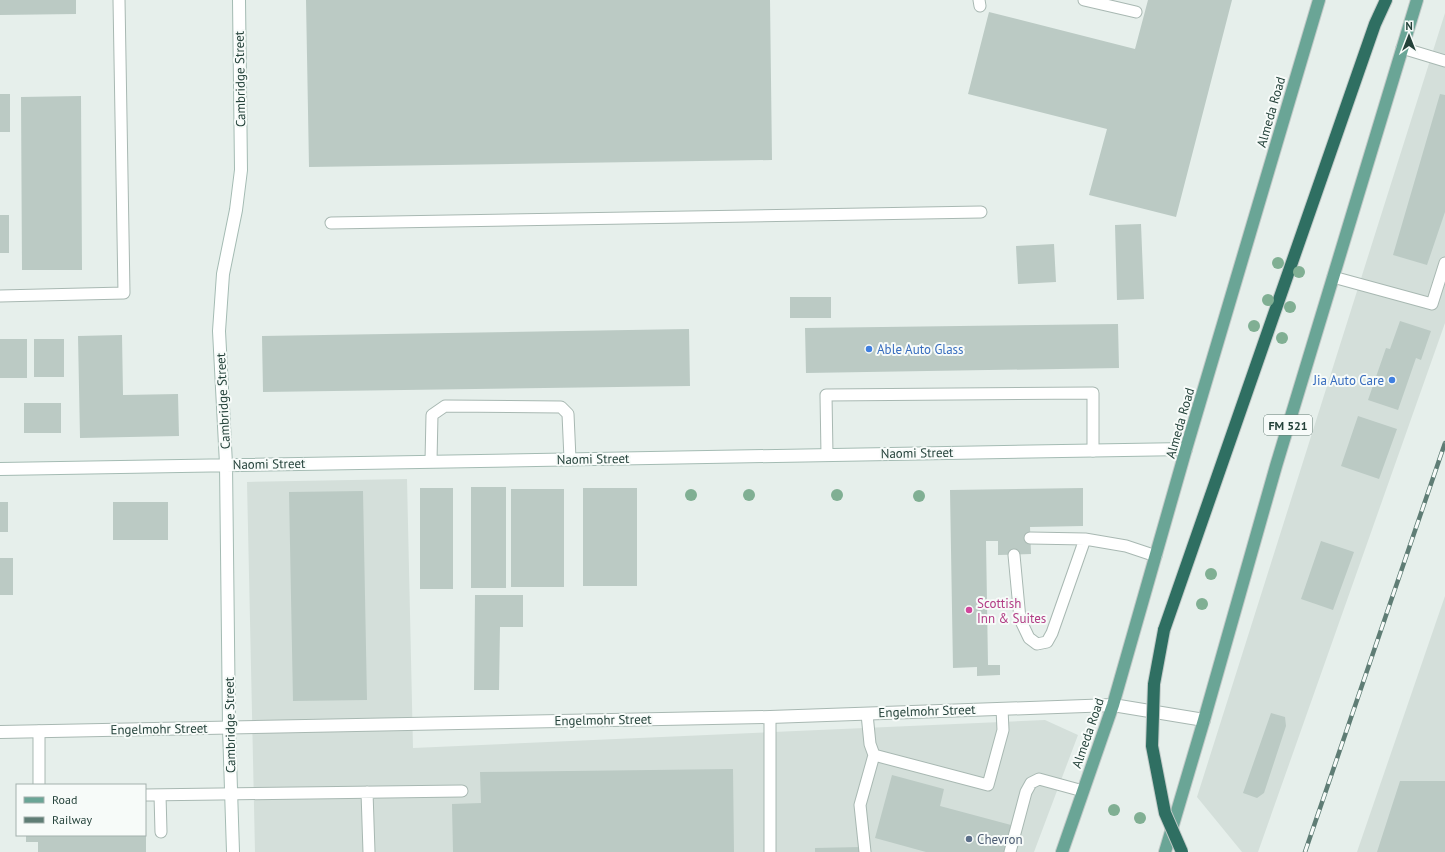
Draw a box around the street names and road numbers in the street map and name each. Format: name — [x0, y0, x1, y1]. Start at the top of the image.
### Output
street label: Cambridge Street — [231, 30, 249, 127]
street label: Almeda Road — [1253, 75, 1289, 149]
street label: Cambridge Street — [212, 352, 234, 450]
street label: Almeda Road — [1162, 386, 1198, 460]
road number: FM 521 — [1264, 415, 1312, 435]
street label: Naomi Street — [880, 444, 954, 462]
street label: Naomi Street — [556, 450, 630, 468]
street label: Naomi Street — [232, 455, 306, 473]
street label: Cambridge Street — [221, 676, 239, 773]
street label: Almeda Road — [1068, 696, 1108, 770]
street label: Engelmohr Street — [878, 701, 976, 721]
street label: Engelmohr Street — [554, 711, 652, 729]
street label: Engelmohr Street — [110, 720, 208, 738]

